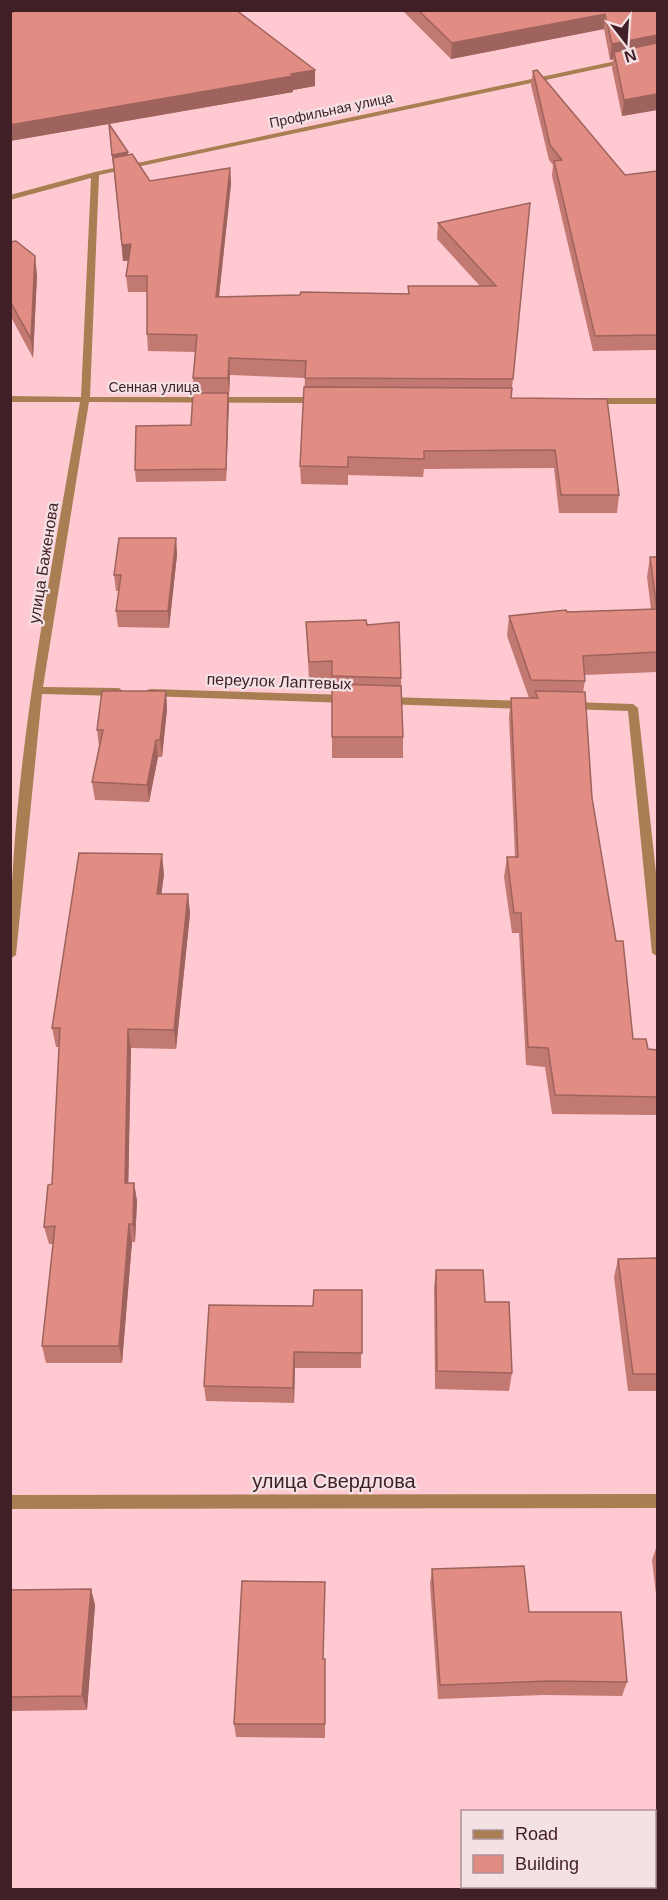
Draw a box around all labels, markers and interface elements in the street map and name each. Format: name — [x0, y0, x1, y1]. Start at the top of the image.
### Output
north arrow — [596, 12, 656, 72]
text: N — [622, 46, 638, 66]
street label: Профильная улица — [268, 89, 394, 131]
street label: Сенная улица — [108, 379, 200, 395]
street label: улица Баженова — [26, 501, 61, 625]
street label: переулок Лаптевых — [206, 670, 352, 693]
street label: улица Свердлова — [252, 1470, 417, 1492]
legend — [461, 1810, 656, 1888]
text: Road — [515, 1824, 558, 1844]
text: Building — [515, 1854, 579, 1874]

